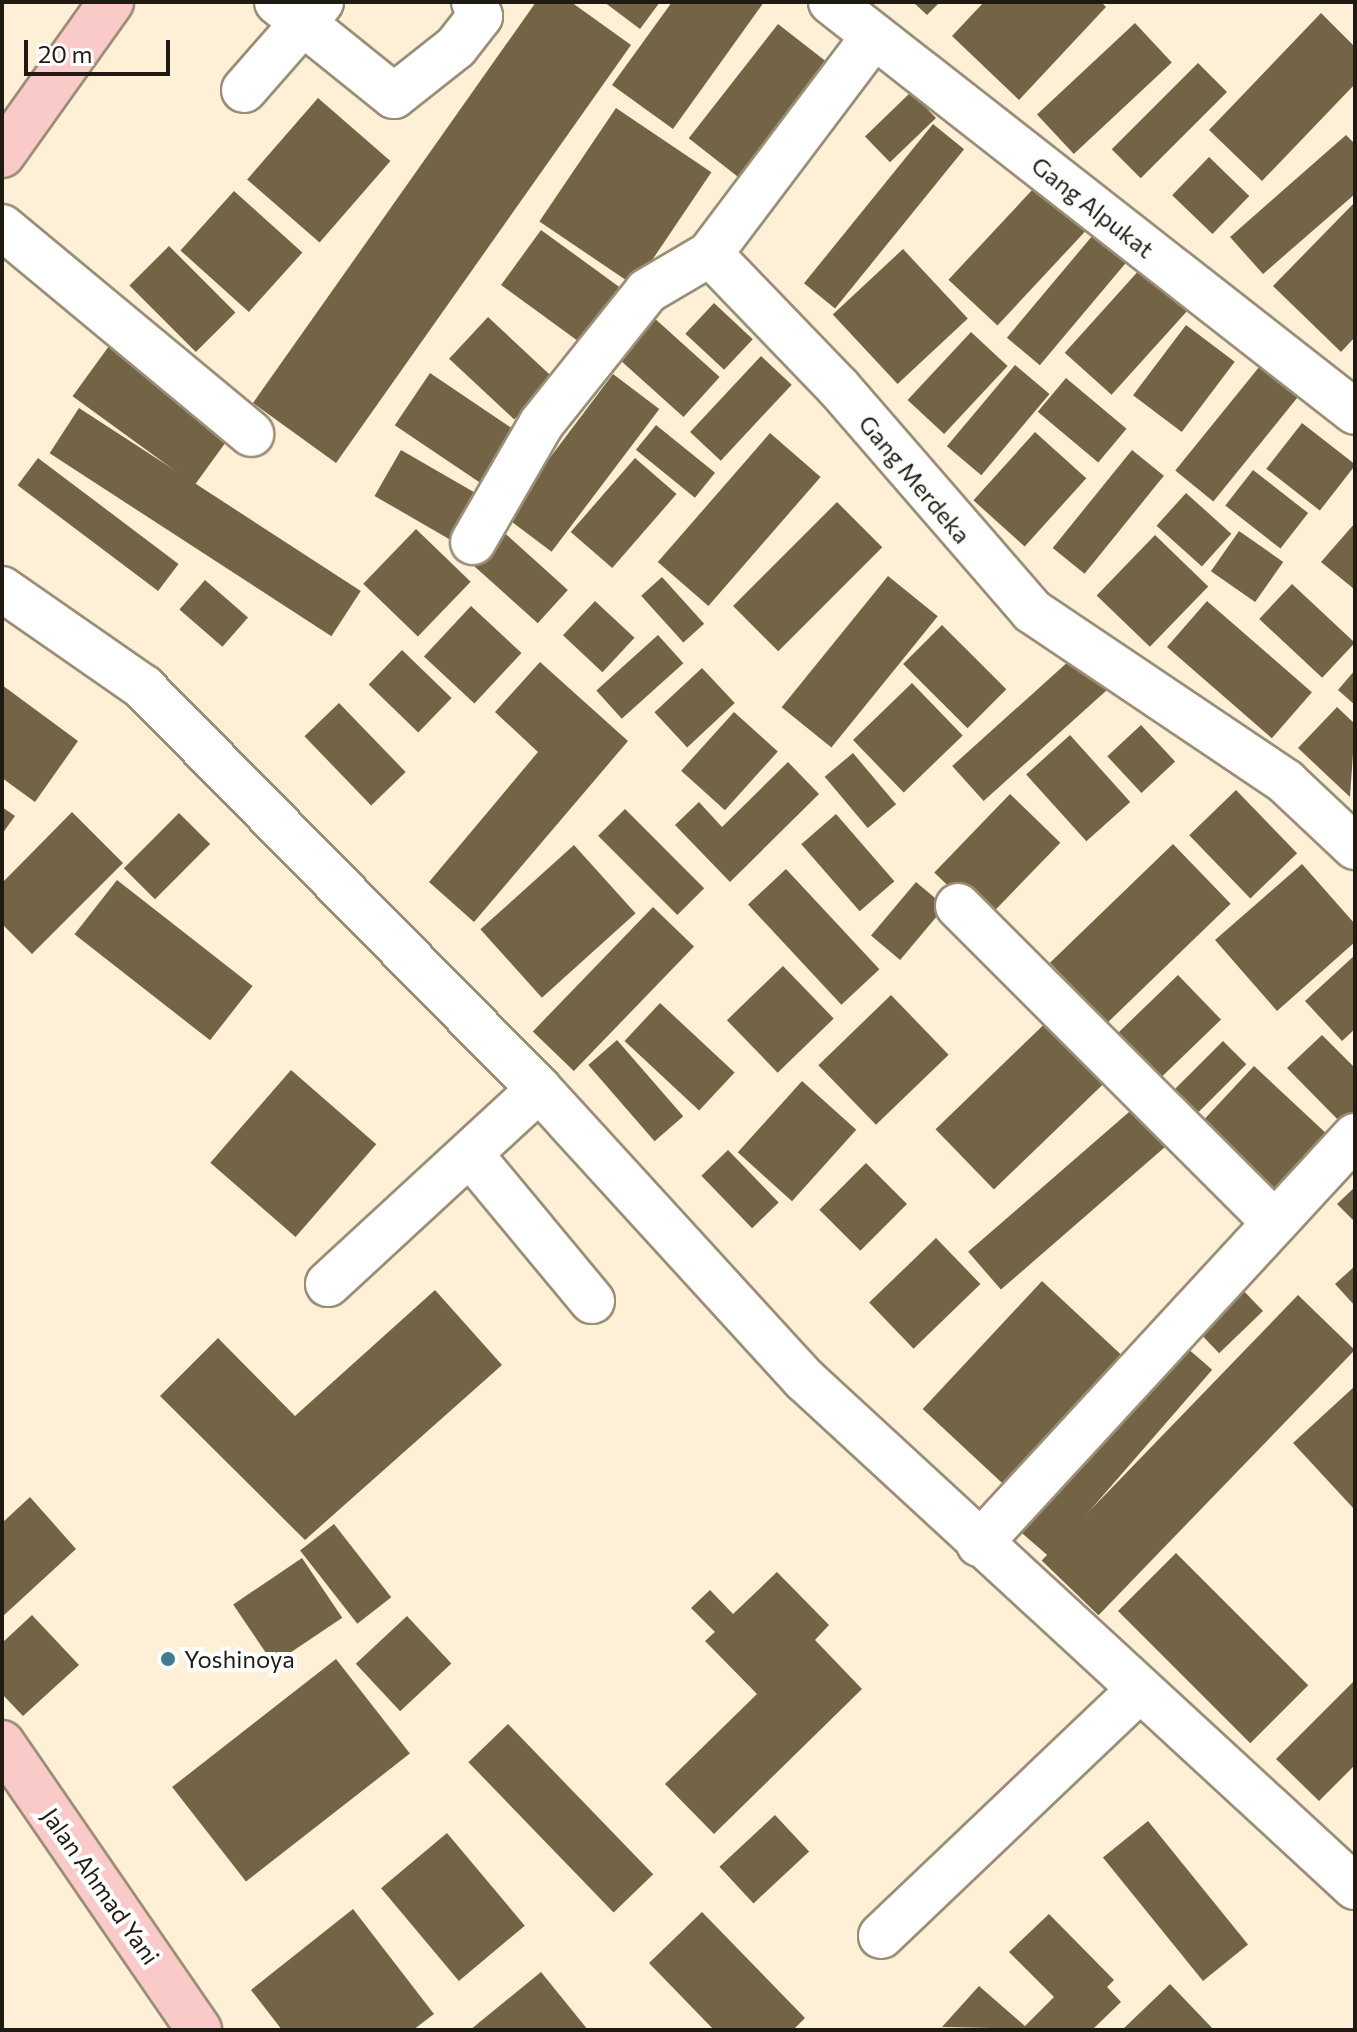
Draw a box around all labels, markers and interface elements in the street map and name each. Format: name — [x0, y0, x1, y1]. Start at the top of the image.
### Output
scale bar — [28, 24, 174, 74]
text: 20 m — [38, 39, 92, 68]
street label: Gang Alpukat — [1026, 150, 1160, 264]
street label: Gang Merdeka — [853, 409, 977, 549]
place label: Yoshinoya — [184, 1645, 295, 1673]
marker: Yoshinoya — [159, 1650, 177, 1668]
street label: Jalan Ahmad Yani — [36, 1802, 166, 1970]

